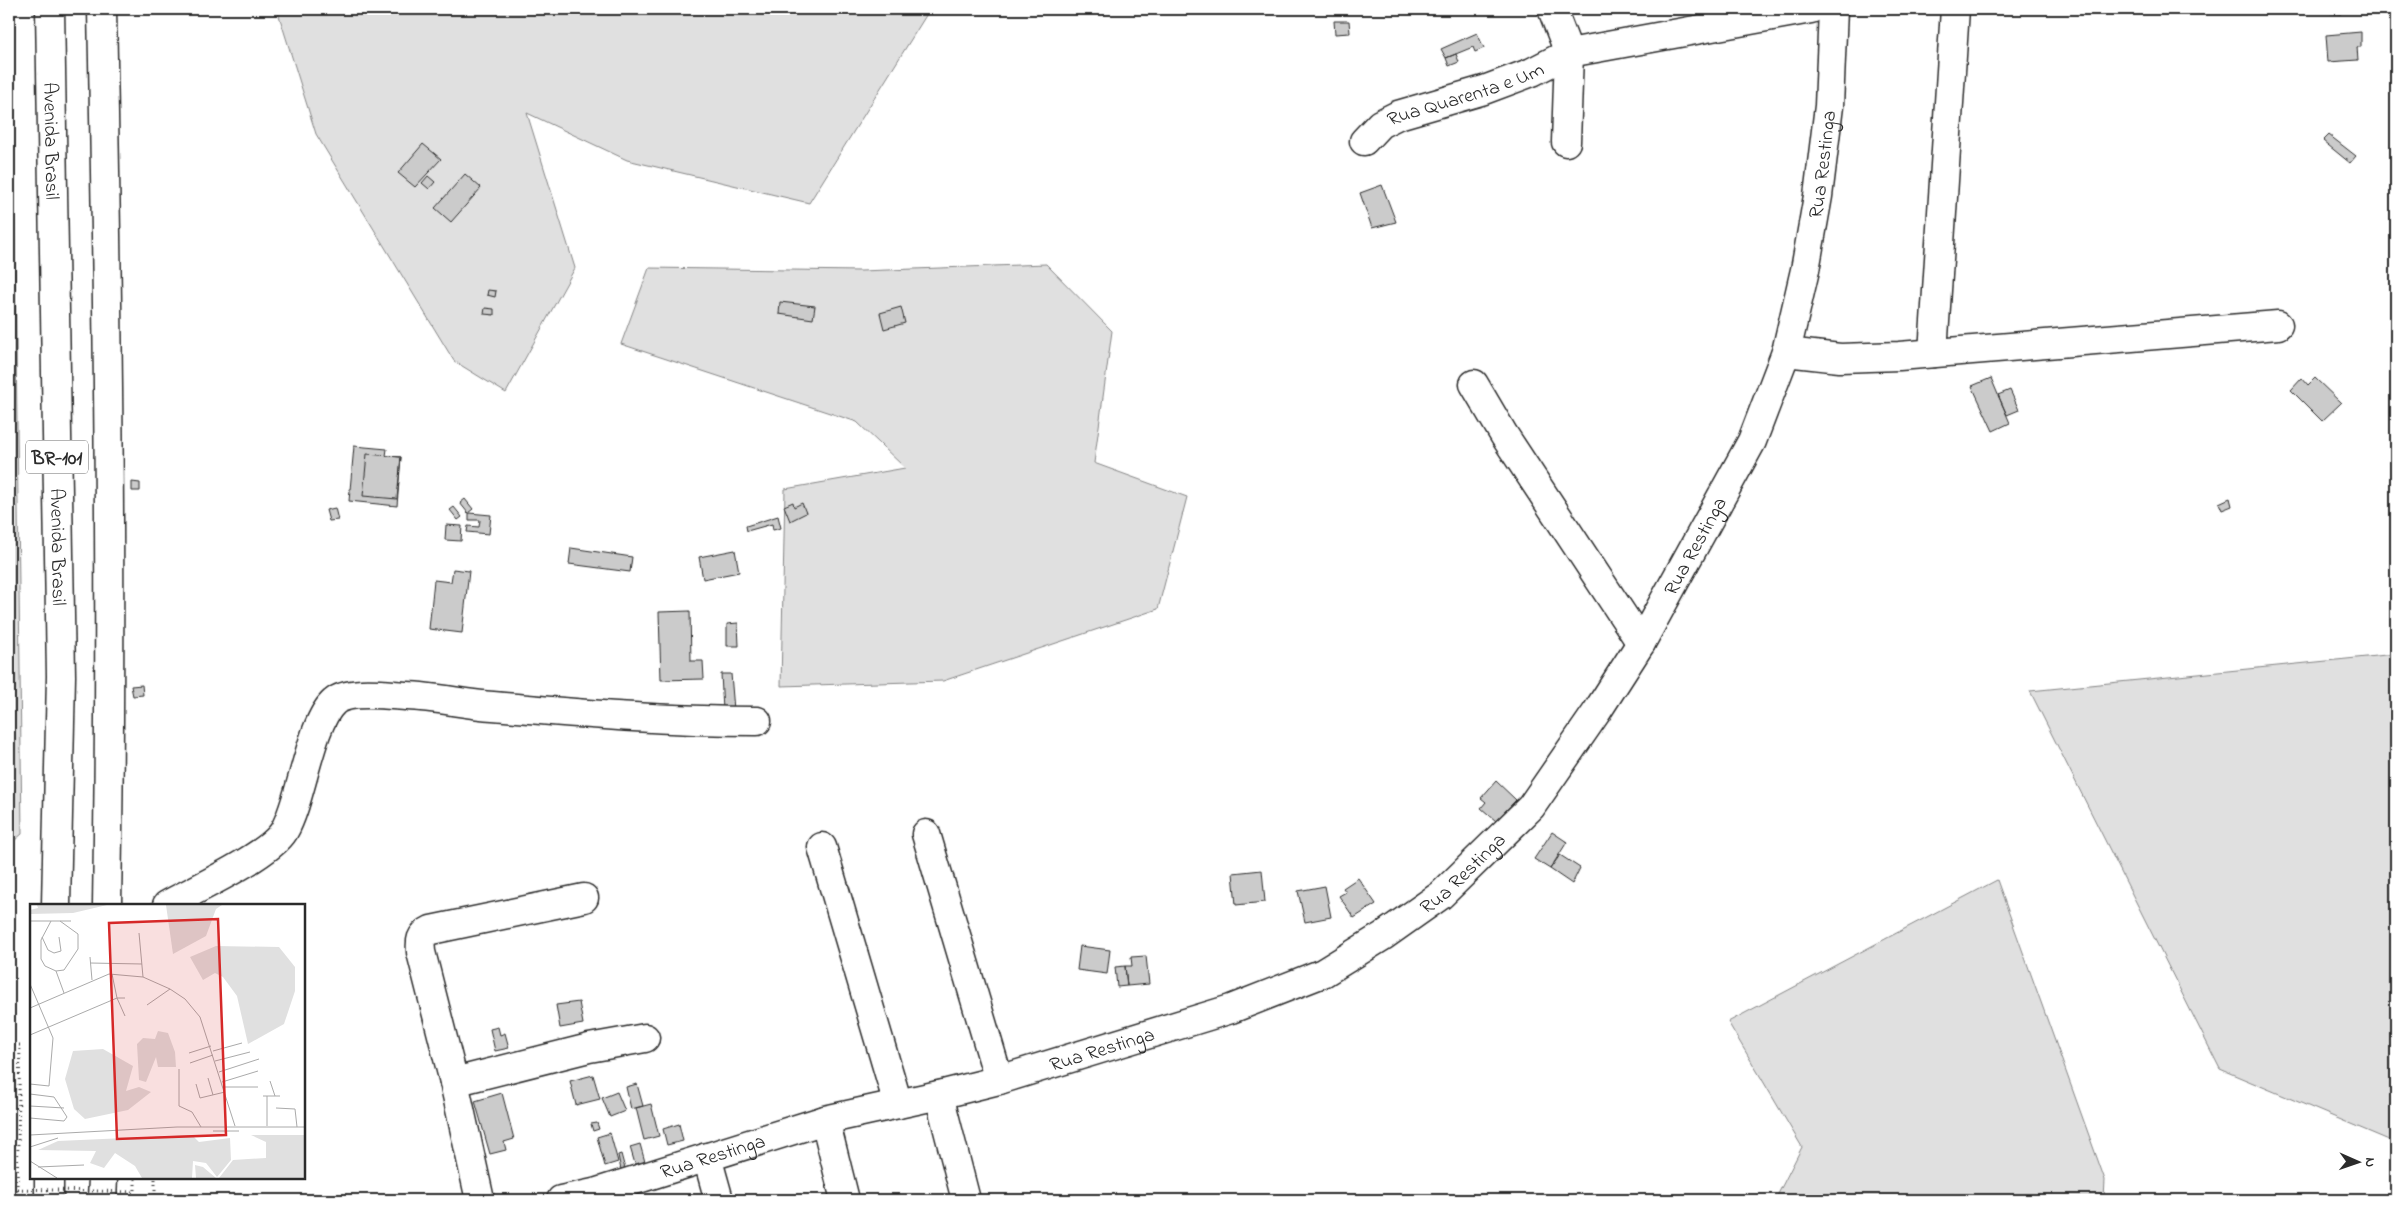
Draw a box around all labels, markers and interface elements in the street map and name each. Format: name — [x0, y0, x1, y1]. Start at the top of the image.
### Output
street label: Rua Quarenta e Um — [1383, 56, 1550, 135]
street label: Avenida Brasil — [34, 82, 65, 200]
street label: Rua Restinga — [1802, 109, 1845, 221]
road number: BR-101 — [26, 441, 88, 474]
street label: Avenida Brasil — [41, 488, 72, 606]
street label: Rua Restinga — [1658, 492, 1736, 601]
street label: Rua Restinga — [1415, 827, 1513, 923]
inset map — [30, 904, 305, 1179]
street label: Rua Restinga — [1046, 1021, 1159, 1081]
street label: Rua Restinga — [657, 1128, 769, 1188]
north arrow — [2332, 1136, 2382, 1186]
text: N — [2359, 1157, 2380, 1167]

